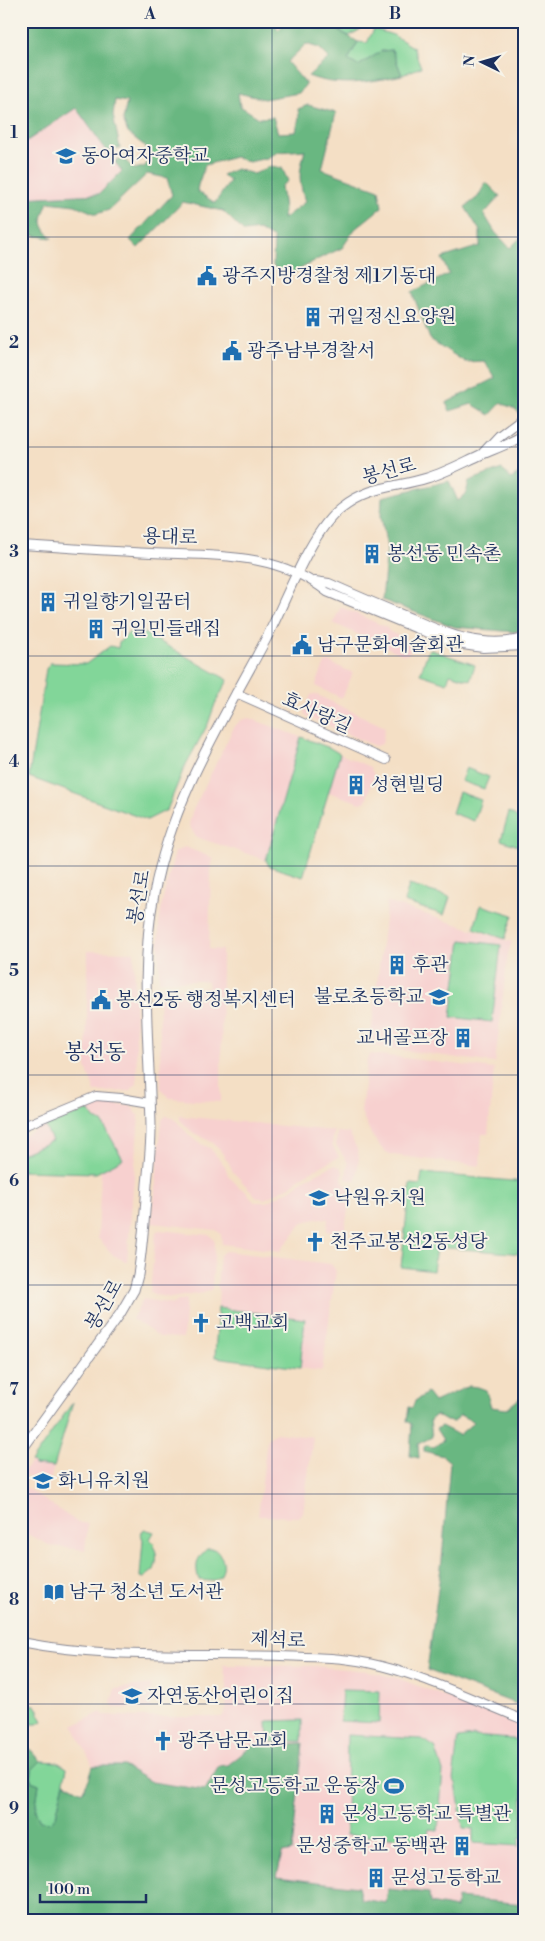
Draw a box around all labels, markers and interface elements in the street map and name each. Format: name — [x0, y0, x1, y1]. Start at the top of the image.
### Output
text: A — [143, 4, 156, 24]
text: B — [389, 4, 401, 24]
north arrow — [458, 38, 508, 88]
text: N — [461, 55, 479, 67]
text: 1 — [10, 123, 18, 143]
place label: 동아여자중학교 — [81, 144, 209, 168]
school or university icon: 동아여자중학교 — [55, 145, 77, 167]
place label: 광주지방경찰청 제1기동대 — [222, 264, 436, 288]
public building icon: 광주지방경찰청 제1기동대 — [196, 265, 218, 287]
place label: 귀일정신요양원 — [328, 305, 456, 329]
building icon: 귀일정신요양원 — [302, 306, 324, 328]
text: 2 — [9, 333, 19, 353]
place label: 광주남부경찰서 — [247, 339, 375, 363]
public building icon: 광주남부경찰서 — [221, 340, 243, 362]
street label: 봉선로 — [359, 452, 419, 490]
street label: 용대로 — [142, 524, 198, 550]
text: 3 — [9, 542, 19, 562]
place label: 봉선동 민속촌 — [387, 542, 501, 566]
building icon: 봉선동 민속촌 — [361, 543, 383, 565]
place label: 귀일향기일꿈터 — [63, 590, 191, 614]
building icon: 귀일향기일꿈터 — [37, 591, 59, 613]
place label: 귀일민들래집 — [111, 617, 221, 641]
building icon: 귀일민들래집 — [85, 618, 107, 640]
place label: 남구문화예술회관 — [317, 633, 464, 657]
public building icon: 남구문화예술회관 — [291, 634, 313, 656]
street label: 효사랑길 — [279, 687, 355, 739]
text: 4 — [9, 752, 20, 772]
place label: 성현빌딩 — [371, 773, 444, 797]
building icon: 성현빌딩 — [345, 774, 367, 796]
street label: 봉선로 — [122, 868, 156, 926]
place label: 후관 — [412, 953, 449, 977]
building icon: 후관 — [386, 954, 408, 976]
text: 5 — [9, 961, 19, 981]
place label: 불로초등학교 — [314, 985, 424, 1009]
school or university icon: 불로초등학교 — [428, 986, 450, 1008]
place label: 봉선2동 행정복지센터 — [116, 988, 296, 1012]
public building icon: 봉선2동 행정복지센터 — [90, 989, 112, 1011]
place label: 교내골프장 — [356, 1026, 449, 1050]
building icon: 교내골프장 — [452, 1027, 474, 1049]
district label: 봉선동 — [65, 1040, 125, 1066]
text: 6 — [9, 1171, 19, 1191]
place label: 낙원유치원 — [334, 1186, 426, 1210]
school or university icon: 낙원유치원 — [308, 1187, 330, 1209]
place label: 천주교봉선2동성당 — [330, 1230, 488, 1254]
church icon: 천주교봉선2동성당 — [304, 1231, 326, 1253]
street label: 봉선로 — [80, 1275, 128, 1335]
place label: 고백교회 — [216, 1311, 289, 1335]
church icon: 고백교회 — [190, 1312, 212, 1334]
text: 7 — [9, 1380, 19, 1400]
place label: 화니유치원 — [58, 1469, 150, 1493]
school or university icon: 화니유치원 — [32, 1470, 54, 1492]
place label: 남구 청소년 도서관 — [69, 1580, 224, 1604]
library icon: 남구 청소년 도서관 — [43, 1581, 65, 1603]
text: 8 — [9, 1590, 19, 1610]
street label: 제석로 — [250, 1627, 306, 1653]
place label: 자연동산어린이집 — [147, 1684, 294, 1708]
school or university icon: 자연동산어린이집 — [121, 1685, 143, 1707]
place label: 광주남문교회 — [178, 1729, 288, 1753]
church icon: 광주남문교회 — [152, 1730, 174, 1752]
place label: 문성고등학교 운동장 — [210, 1774, 380, 1798]
sports icon: 문성고등학교 운동장 — [383, 1775, 405, 1797]
text: 9 — [9, 1799, 19, 1819]
place label: 문성고등학교 특별관 — [342, 1802, 512, 1826]
building icon: 문성고등학교 특별관 — [316, 1803, 338, 1825]
place label: 문성중학교 동백관 — [296, 1834, 448, 1858]
building icon: 문성중학교 동백관 — [451, 1835, 473, 1857]
place label: 문성고등학교 — [391, 1866, 501, 1890]
building icon: 문성고등학교 — [365, 1867, 387, 1889]
scale bar — [40, 1871, 146, 1903]
text: 100 m — [48, 1880, 90, 1899]

